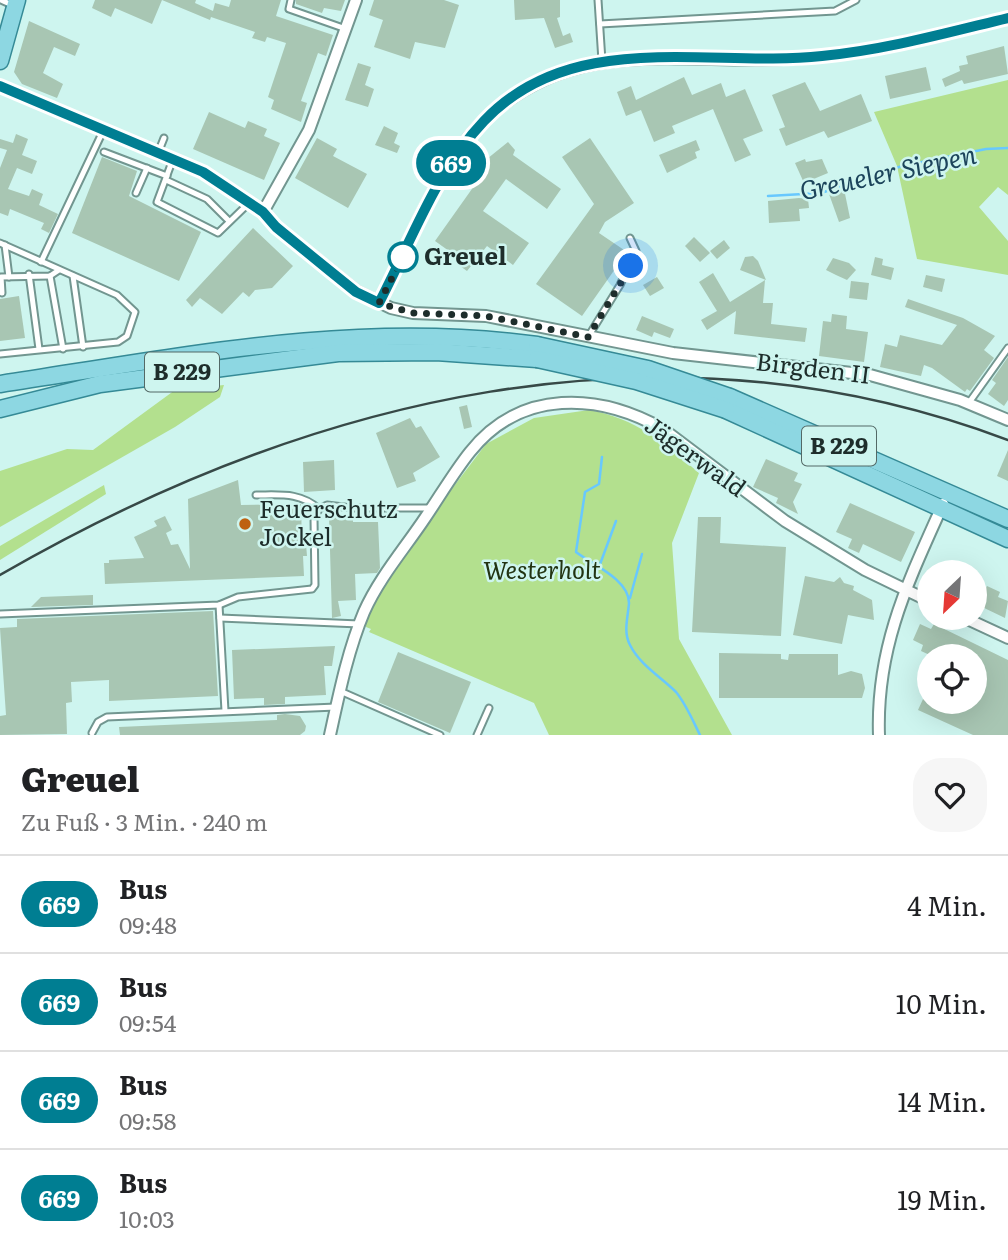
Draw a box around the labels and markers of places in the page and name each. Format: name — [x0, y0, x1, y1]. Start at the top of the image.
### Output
place label: Greuel — [424, 237, 507, 272]
marker: Greuel — [388, 242, 418, 272]
place label: Feuerschutz Jockel — [259, 490, 398, 553]
marker: Feuerschutz Jockel — [237, 516, 253, 532]

